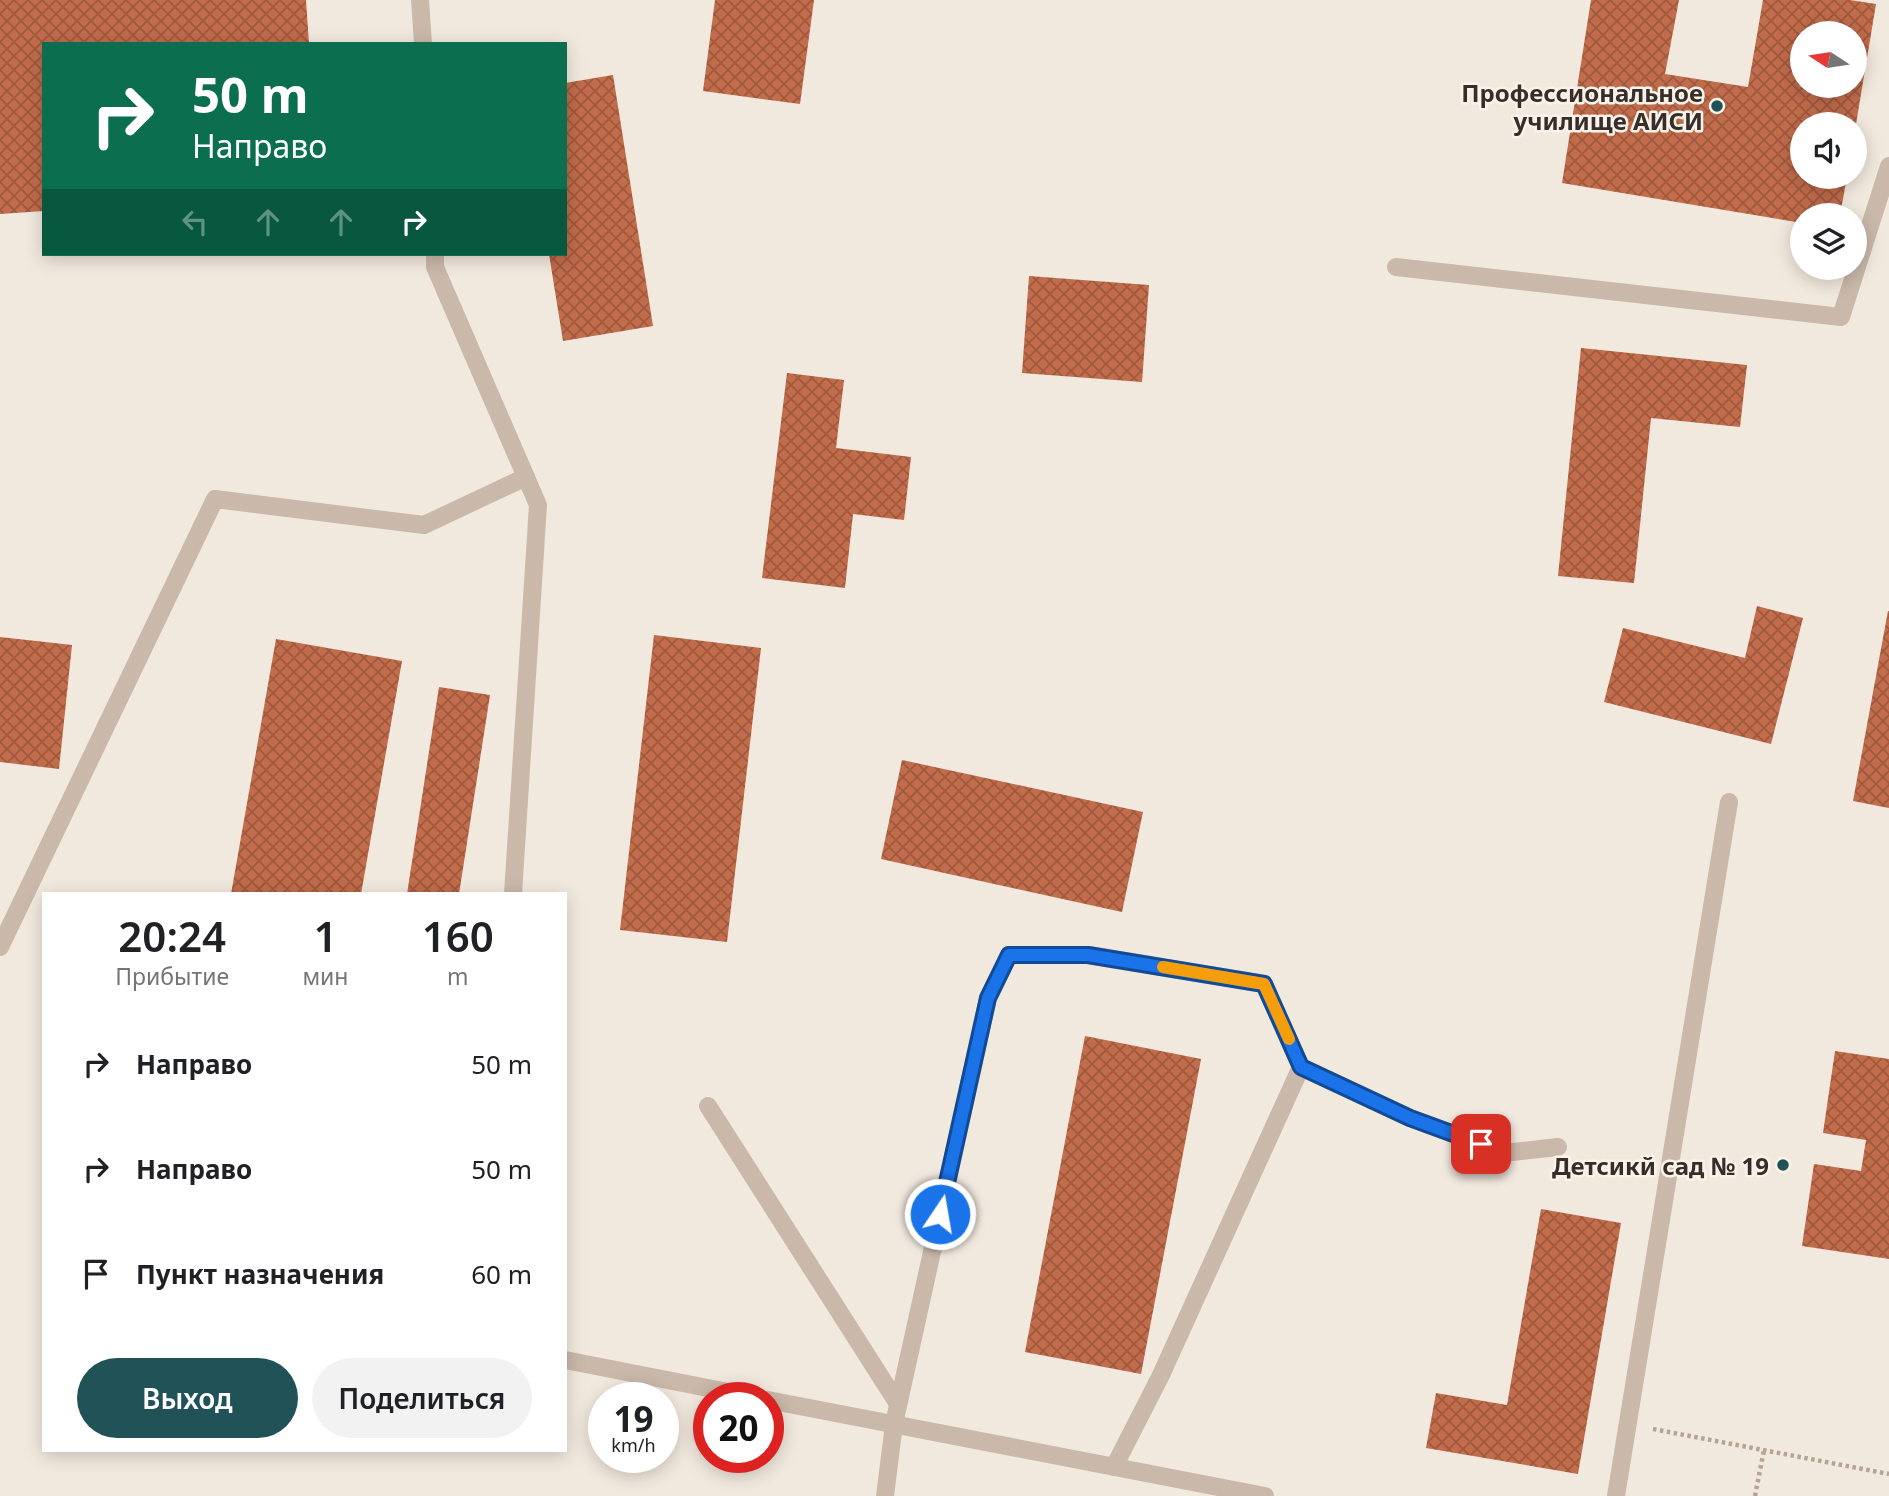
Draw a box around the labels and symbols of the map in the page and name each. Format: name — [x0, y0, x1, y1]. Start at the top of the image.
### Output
north arrow — [1790, 21, 1867, 98]
place label: Профессиональное училище АИСИ — [1461, 76, 1703, 137]
marker: Профессиональное училище АИСИ — [1709, 98, 1725, 114]
pin — [1451, 1114, 1511, 1174]
place label: Детсикй сад № 19 — [1552, 1149, 1769, 1182]
marker: Детсикй сад № 19 — [1775, 1157, 1791, 1173]
position arrow — [903, 1177, 977, 1251]
speed limit sign: 20 — [693, 1382, 784, 1473]

